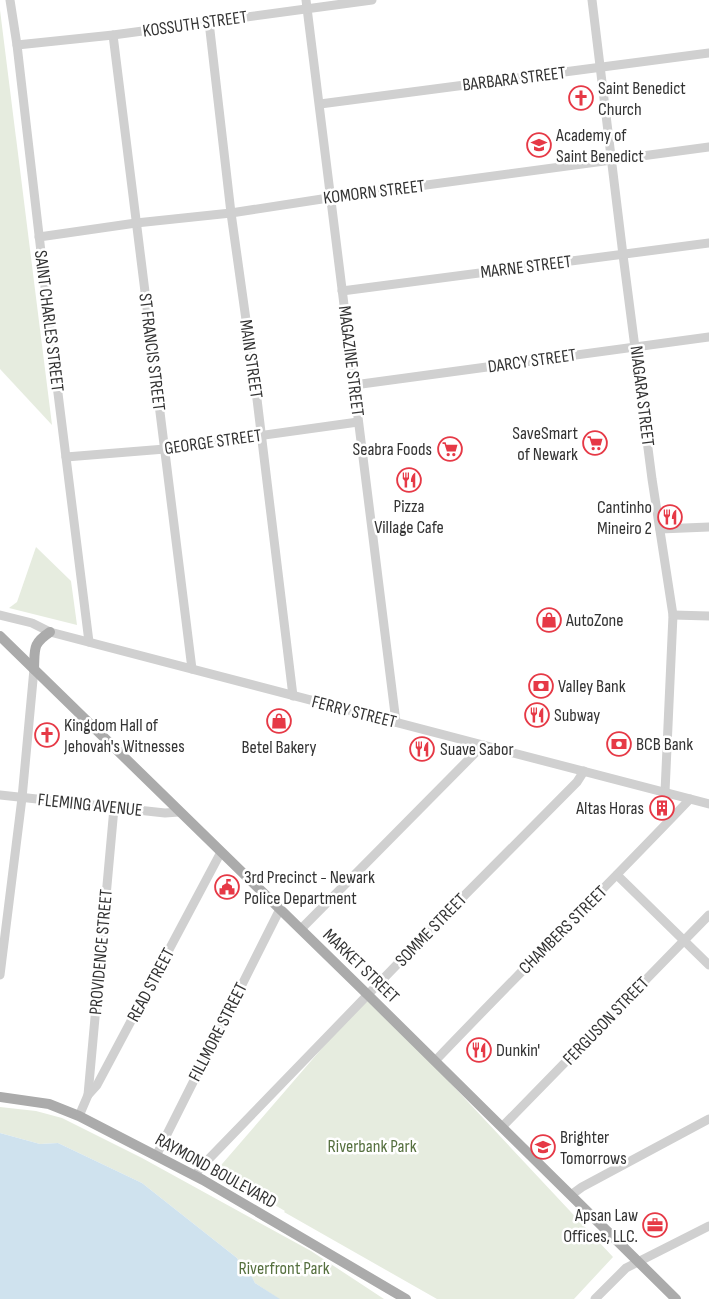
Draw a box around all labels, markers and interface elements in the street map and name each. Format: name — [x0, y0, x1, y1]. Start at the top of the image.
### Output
street label: KOSSUTH STREET — [141, 6, 249, 42]
street label: BARBARA STREET — [461, 62, 567, 96]
place label: Saint Benedict Church — [598, 78, 686, 120]
church icon: Saint Benedict Church — [568, 85, 594, 111]
place label: Academy of Saint Benedict — [555, 125, 644, 167]
school or university icon: Academy of Saint Benedict — [526, 132, 552, 158]
street label: KOMORN STREET — [322, 175, 426, 209]
street label: SAINT CHARLES STREET — [30, 249, 68, 393]
street label: MARNE STREET — [479, 251, 573, 283]
street label: ST FRANCIS STREET — [134, 292, 170, 412]
street label: MAGAZINE STREET — [334, 305, 368, 417]
street label: MAIN STREET — [235, 318, 267, 400]
street label: DARCY STREET — [487, 344, 577, 378]
street label: NIAGARA STREET — [625, 345, 659, 447]
place label: SaveSmart of Newark — [512, 423, 578, 465]
street label: GEORGE STREET — [163, 425, 263, 459]
supermarket icon: SaveSmart of Newark — [582, 430, 608, 456]
supermarket icon: Seabra Foods — [437, 436, 463, 462]
place label: Seabra Foods — [353, 439, 432, 460]
restaurant icon: Pizza Village Cafe — [396, 467, 422, 493]
place label: Pizza Village Cafe — [374, 496, 444, 538]
place label: Cantinho Mineiro 2 — [597, 497, 652, 539]
restaurant icon: Cantinho Mineiro 2 — [657, 504, 683, 530]
shop icon: AutoZone — [536, 607, 562, 633]
place label: AutoZone — [565, 610, 624, 631]
bank icon: Valley Bank — [528, 673, 554, 699]
place label: Valley Bank — [558, 676, 626, 697]
street label: FERRY STREET — [309, 691, 399, 733]
restaurant icon: Subway — [524, 702, 550, 728]
place label: Subway — [554, 705, 600, 726]
shop icon: Betel Bakery — [266, 708, 292, 734]
place label: Kingdom Hall of Jehovah's Witnesses — [63, 715, 185, 757]
church icon: Kingdom Hall of Jehovah's Witnesses — [34, 722, 60, 748]
bank icon: BCB Bank — [606, 731, 632, 757]
place label: BCB Bank — [636, 734, 693, 755]
restaurant icon: Suave Sabor — [409, 736, 435, 762]
place label: Betel Bakery — [241, 737, 317, 758]
place label: Suave Sabor — [440, 739, 514, 760]
street label: FLEMING AVENUE — [37, 789, 143, 821]
building icon: Altas Horas — [649, 795, 675, 821]
place label: Altas Horas — [575, 798, 644, 819]
place label: 3rd Precinct - Newark Police Department — [244, 867, 375, 909]
public building icon: 3rd Precinct - Newark Police Department — [214, 874, 240, 900]
street label: CHAMBERS STREET — [515, 882, 611, 978]
street label: PROVIDENCE STREET — [85, 888, 117, 1016]
street label: SOMME STREET — [391, 889, 471, 971]
street label: MARKET STREET — [319, 925, 403, 1007]
street label: READ STREET — [123, 945, 179, 1025]
street label: FERGUSON STREET — [559, 973, 653, 1069]
street label: FILLMORE STREET — [184, 979, 252, 1085]
restaurant icon: Dunkin' — [466, 1037, 492, 1063]
place label: Dunkin' — [496, 1040, 540, 1061]
place label: Brighter Tomorrows — [560, 1127, 627, 1169]
street label: RAYMOND BOULEVARD — [152, 1129, 280, 1213]
school or university icon: Brighter Tomorrows — [530, 1134, 556, 1160]
park label: Riverbank Park — [327, 1136, 417, 1157]
place label: Apsan Law Offices, LLC. — [563, 1205, 638, 1247]
office icon: Apsan Law Offices, LLC. — [642, 1212, 668, 1238]
park label: Riverfront Park — [238, 1258, 330, 1279]

